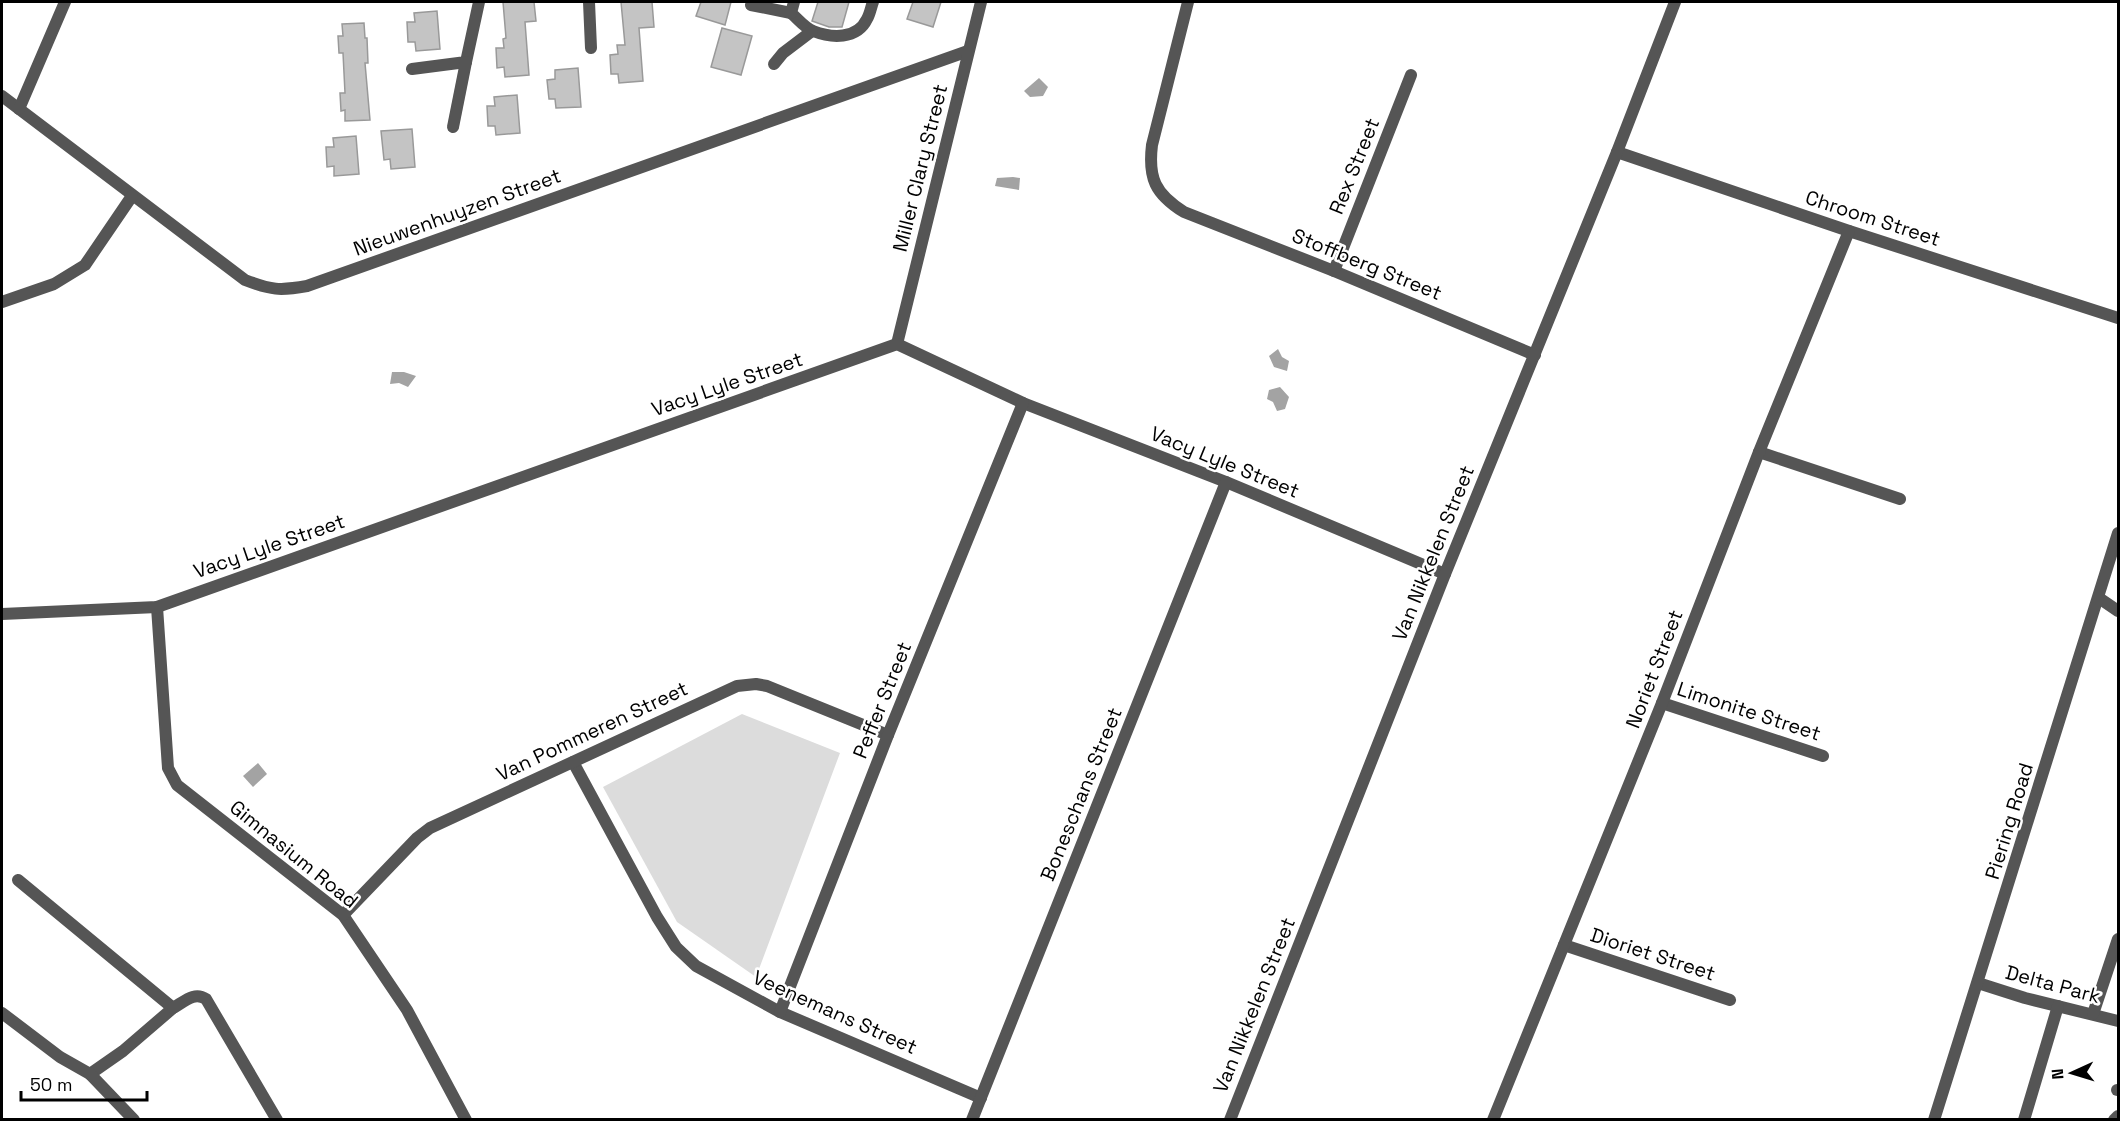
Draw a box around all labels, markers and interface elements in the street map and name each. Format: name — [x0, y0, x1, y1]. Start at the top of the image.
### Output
street label: Miller Clary Street — [887, 82, 953, 254]
street label: Rex Street — [1323, 114, 1385, 218]
street label: Nieuwenhuyzen Street — [350, 162, 564, 262]
street label: Chroom Street — [1802, 184, 1944, 252]
street label: Stoffberg Street — [1288, 222, 1446, 306]
street label: Vacy Lyle Street — [648, 346, 806, 422]
street label: Vacy Lyle Street — [1147, 420, 1303, 504]
street label: Van Nikkelen Street — [1386, 462, 1480, 644]
street label: Vacy Lyle Street — [190, 508, 348, 584]
street label: Noriet Street — [1619, 606, 1689, 732]
street label: Peffer Street — [847, 638, 917, 762]
street label: Van Pommeren Street — [492, 675, 692, 787]
street label: Limonite Street — [1674, 676, 1824, 746]
street label: Boneschans Street — [1034, 703, 1128, 885]
street label: Piering Road — [1979, 760, 2039, 882]
street label: Gimnasium Road — [224, 794, 364, 914]
street label: Van Nikkelen Street — [1207, 914, 1301, 1096]
street label: Dioriet Street — [1587, 922, 1719, 986]
street label: Delta Park — [2003, 959, 2104, 1009]
street label: Veenemans Street — [749, 964, 921, 1060]
north arrow — [2042, 1043, 2102, 1103]
scale bar — [21, 1064, 147, 1102]
text: N — [2047, 1068, 2068, 1080]
text: 50 m — [30, 1073, 72, 1096]

